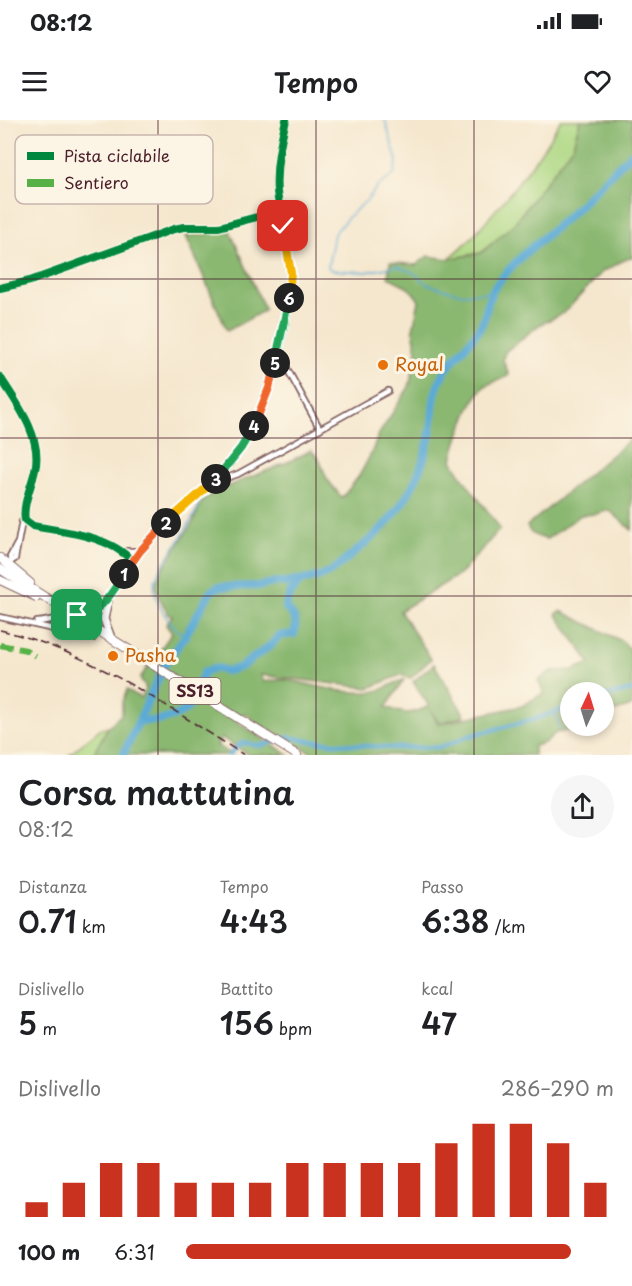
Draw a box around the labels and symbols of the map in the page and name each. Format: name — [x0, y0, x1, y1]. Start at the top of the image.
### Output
legend — [15, 135, 213, 204]
text: Pista ciclabile — [64, 143, 170, 167]
text: Sentiero — [64, 170, 129, 194]
pin — [257, 200, 308, 251]
pin: 6 — [274, 283, 304, 313]
pin: 5 — [260, 348, 290, 378]
place label: Royal — [395, 350, 444, 377]
marker: Royal — [376, 358, 390, 372]
pin: 4 — [239, 411, 269, 441]
pin: 3 — [201, 464, 231, 494]
pin: 2 — [151, 508, 181, 538]
pin: 1 — [109, 559, 139, 589]
pin — [51, 589, 102, 640]
place label: Pasha — [125, 641, 177, 668]
marker: Pasha — [106, 649, 120, 663]
road number: SS13 — [170, 678, 220, 704]
north arrow — [560, 682, 614, 736]

